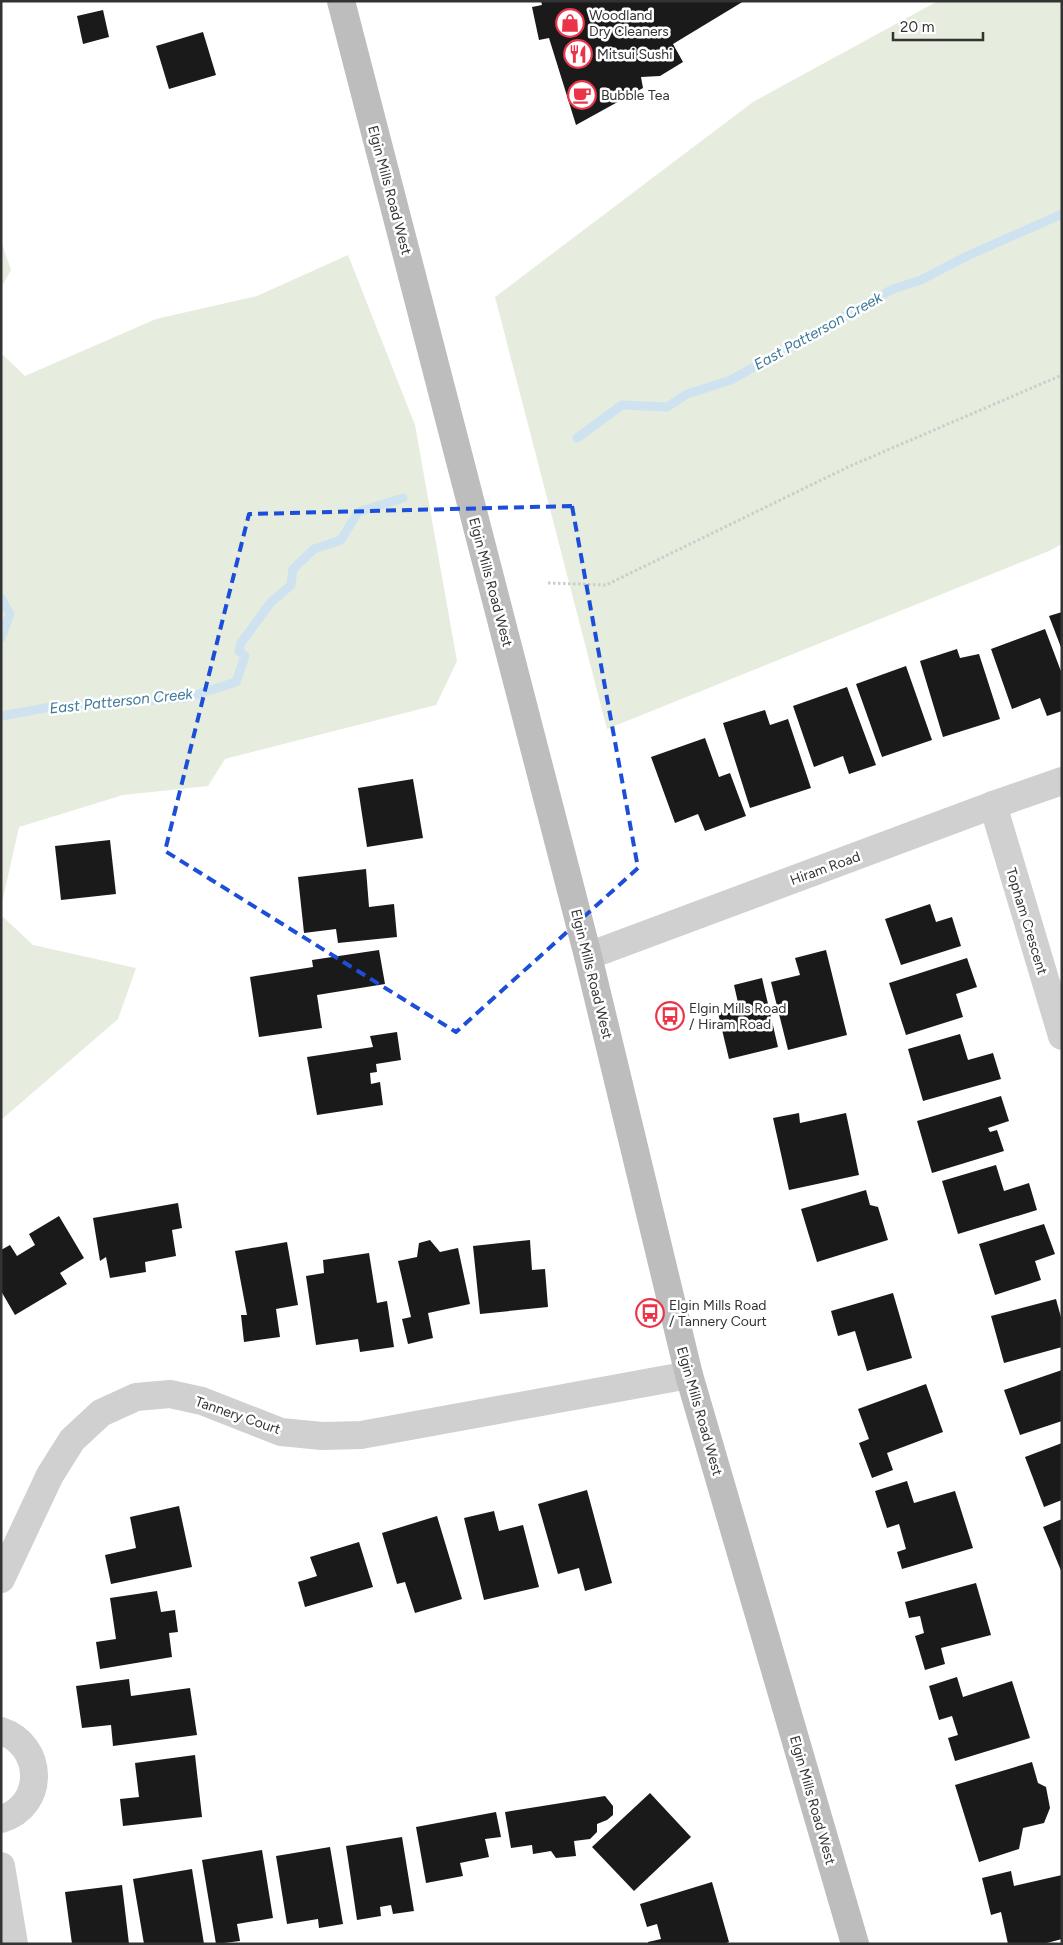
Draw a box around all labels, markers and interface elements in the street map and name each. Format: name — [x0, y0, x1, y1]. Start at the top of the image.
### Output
place label: Woodland Dry Cleaners — [589, 7, 669, 40]
shop icon: Woodland Dry Cleaners — [555, 8, 585, 38]
scale bar — [893, 10, 983, 42]
text: 20 m — [900, 18, 934, 36]
restaurant icon: Mitsui Sushi — [563, 39, 593, 69]
place label: Mitsui Sushi — [597, 46, 672, 63]
cafe icon: Bubble Tea — [567, 80, 597, 110]
place label: Bubble Tea — [601, 87, 670, 104]
street label: Elgin Mills Road West — [364, 124, 415, 257]
water label: East Patterson Creek — [751, 288, 886, 374]
street label: Elgin Mills Road West — [465, 516, 516, 649]
water label: East Patterson Creek — [48, 684, 194, 717]
street label: Hiram Road — [788, 848, 862, 889]
street label: Topham Crescent — [1002, 866, 1051, 977]
street label: Elgin Mills Road West — [567, 907, 616, 1041]
place label: Elgin Mills Road / Hiram Road — [689, 1000, 787, 1033]
bus stop icon: Elgin Mills Road / Hiram Road — [655, 1001, 685, 1031]
place label: Elgin Mills Road / Tannery Court — [669, 1297, 767, 1330]
bus stop icon: Elgin Mills Road / Tannery Court — [635, 1298, 665, 1328]
street label: Elgin Mills Road West — [673, 1345, 726, 1478]
street label: Tannery Court — [193, 1393, 283, 1438]
street label: Elgin Mills Road West — [786, 1734, 839, 1867]

